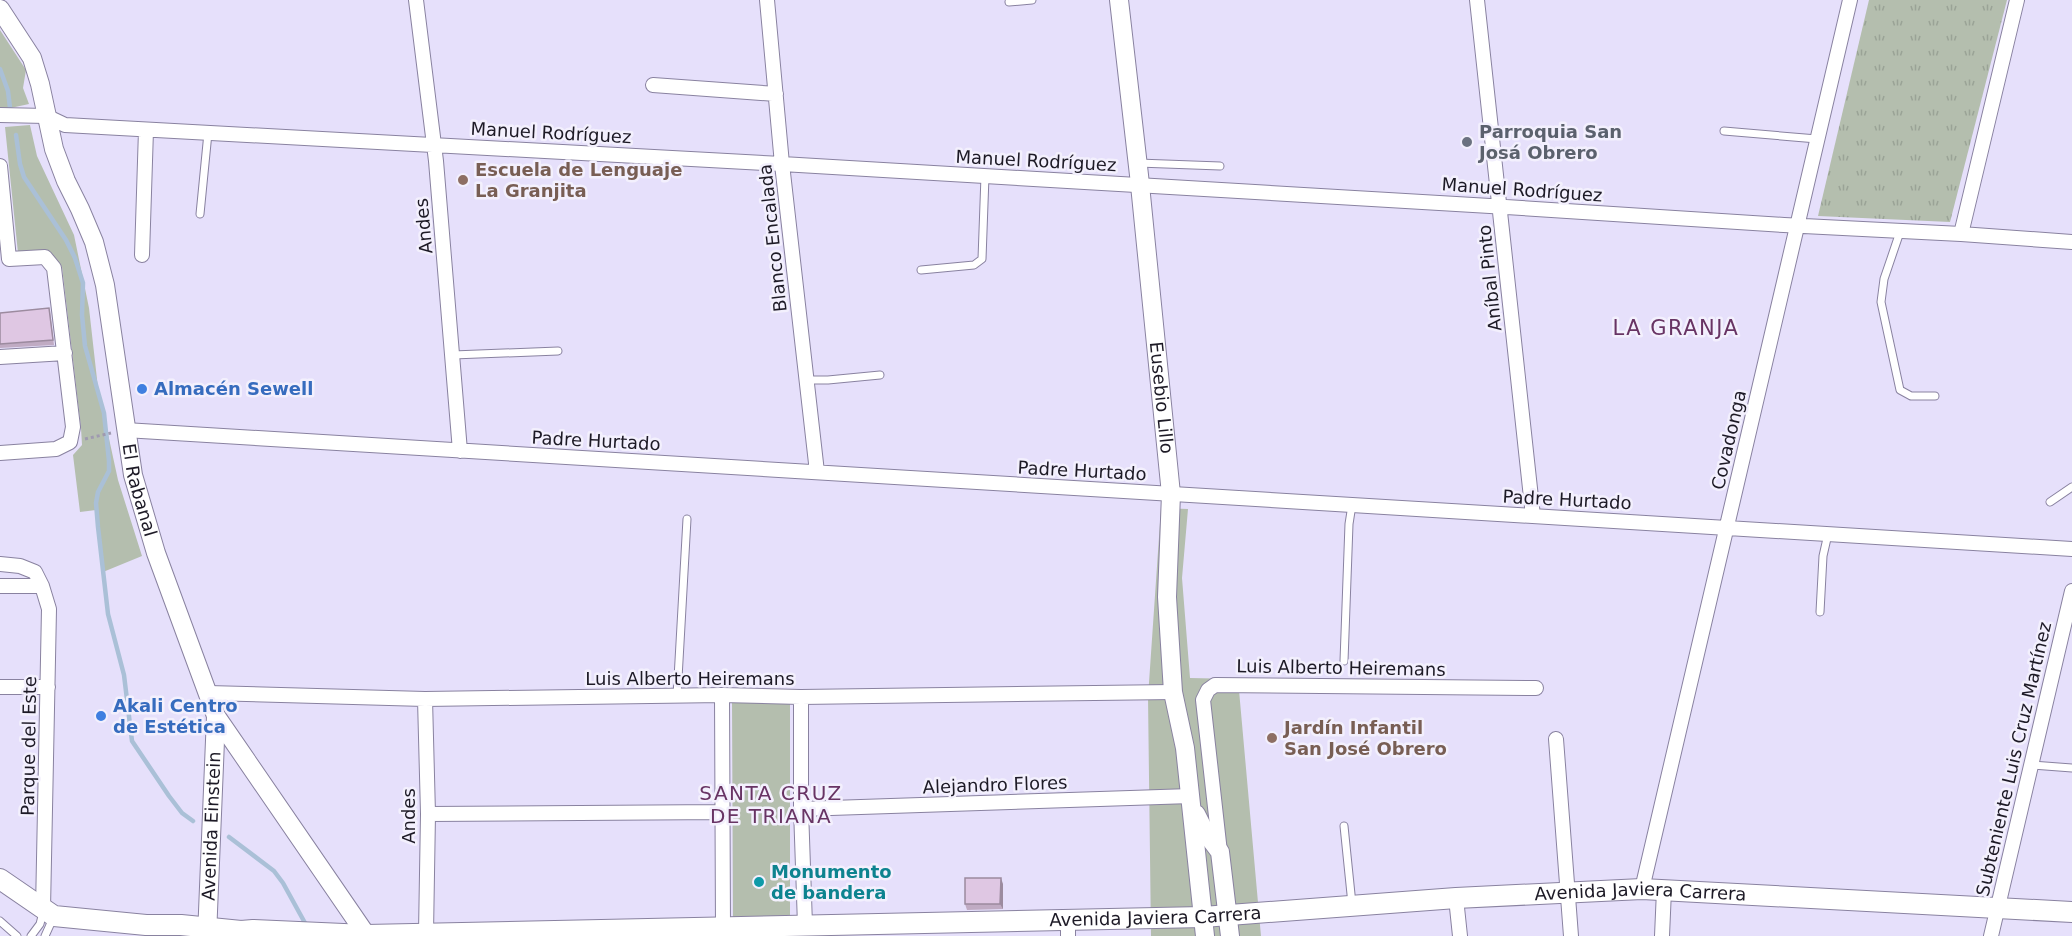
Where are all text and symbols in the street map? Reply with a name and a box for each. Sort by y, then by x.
street label: Manuel Rodríguez [470,118,632,147]
place label: Parroquia San Josá Obrero [1477,121,1622,163]
marker: Parroquia San Josá Obrero [1460,135,1474,149]
street label: Manuel Rodríguez [955,146,1117,175]
place label: Escuela de Lenguaje La Granjita [475,159,682,201]
street label: Blanco Encalada [754,163,791,313]
marker: Escuela de Lenguaje La Granjita [456,173,470,187]
street label: Manuel Rodríguez [1441,173,1603,206]
street label: Andes [411,197,436,255]
street label: Aníbal Pinto [1473,224,1506,332]
district label: LA GRANJA [1612,316,1740,340]
street label: Eusebio Lillo [1146,341,1178,455]
place label: Almacén Sewell [154,378,313,399]
marker: Almacén Sewell [135,382,149,396]
street label: Covadonga [1707,388,1750,492]
street label: Padre Hurtado [531,427,661,454]
street label: El Rabanal [119,442,162,539]
street label: Padre Hurtado [1017,457,1147,484]
street label: Padre Hurtado [1502,486,1632,513]
street label: Subteniente Luis Cruz Martínez [1972,620,2055,898]
street label: Luis Alberto Heiremans [1236,655,1446,680]
street label: Luis Alberto Heiremans [585,668,795,689]
street label: Parque del Este [17,676,40,816]
place label: Akali Centro de Estética [113,695,238,737]
marker: Akali Centro de Estética [94,709,108,723]
place label: Jardín Infantil San José Obrero [1282,717,1447,759]
marker: Jardín Infantil San José Obrero [1265,731,1279,745]
street label: Avenida Einstein [197,751,225,901]
street label: Alejandro Flores [922,771,1068,798]
district label: SANTA CRUZ DE TRIANA [699,781,843,828]
street label: Andes [398,788,419,844]
place label: Monumento de bandera [771,861,892,903]
marker: Monumento de bandera [752,875,766,889]
street label: Avenida Javiera Carrera [1534,878,1747,905]
street label: Avenida Javiera Carrera [1049,902,1262,930]

